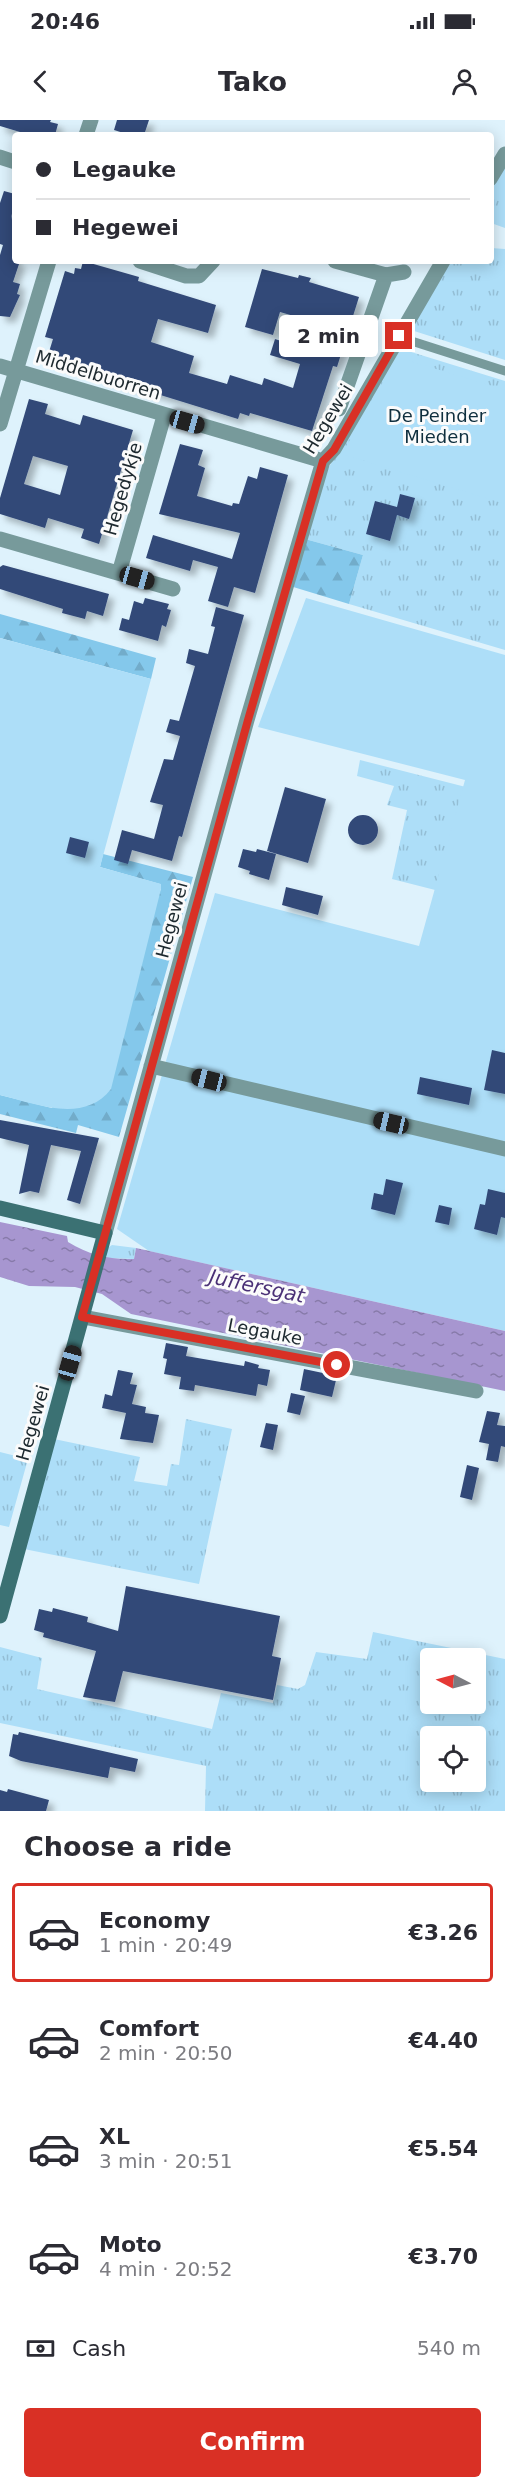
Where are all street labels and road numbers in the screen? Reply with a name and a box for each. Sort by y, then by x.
street label: Middelbuorren [33,345,163,404]
street label: Hegewei [299,380,357,458]
street label: Hegedykje [99,440,146,538]
street label: Hegewei [151,880,192,960]
street label: Legauke [226,1314,304,1349]
street label: Hegewei [12,1383,53,1463]

